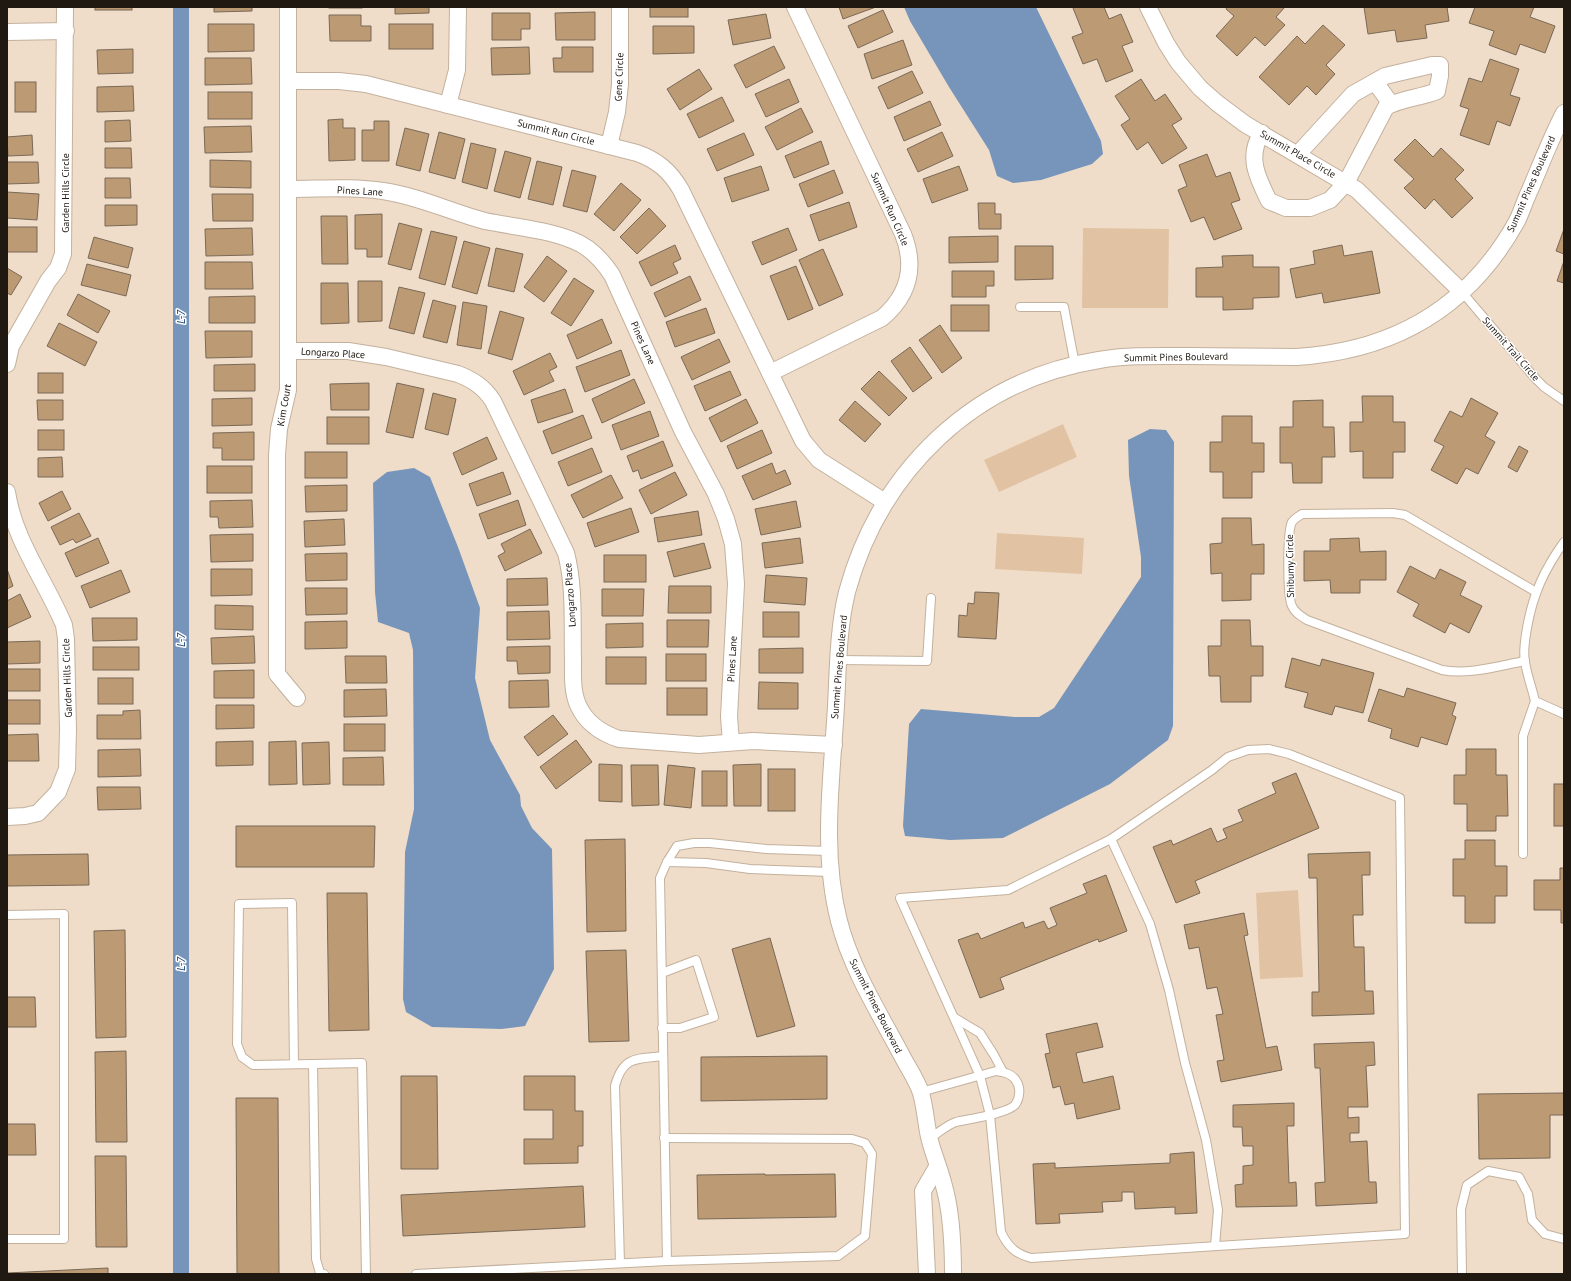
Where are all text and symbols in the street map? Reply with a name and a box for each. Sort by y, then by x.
street label: Gene Circle [612,52,626,102]
street label: Summit Run Circle [516,116,596,148]
street label: Summit Place Circle [1258,127,1338,181]
street label: Summit Pines Boulevard [1504,134,1558,234]
street label: Garden Hills Circle [59,153,72,233]
street label: Summit Run Circle [868,170,912,248]
street label: Pines Lane [337,183,383,199]
water label: L-7 [174,309,188,324]
street label: Summit Trail Circle [1480,314,1542,384]
street label: Pines Lane [628,319,658,367]
street label: Longarzo Place [301,345,365,361]
street label: Summit Pines Boulevard [1124,350,1228,364]
street label: Kim Court [274,382,294,427]
street label: Shibumy Circle [1283,534,1297,598]
street label: Longarzo Place [561,562,579,628]
street label: Summit Pines Boulevard [828,614,850,720]
water label: L-7 [174,632,188,647]
street label: Pines Lane [724,636,740,682]
street label: Garden Hills Circle [59,638,75,718]
water label: L-7 [174,956,188,971]
street label: Summit Pines Boulevard [847,957,905,1055]

